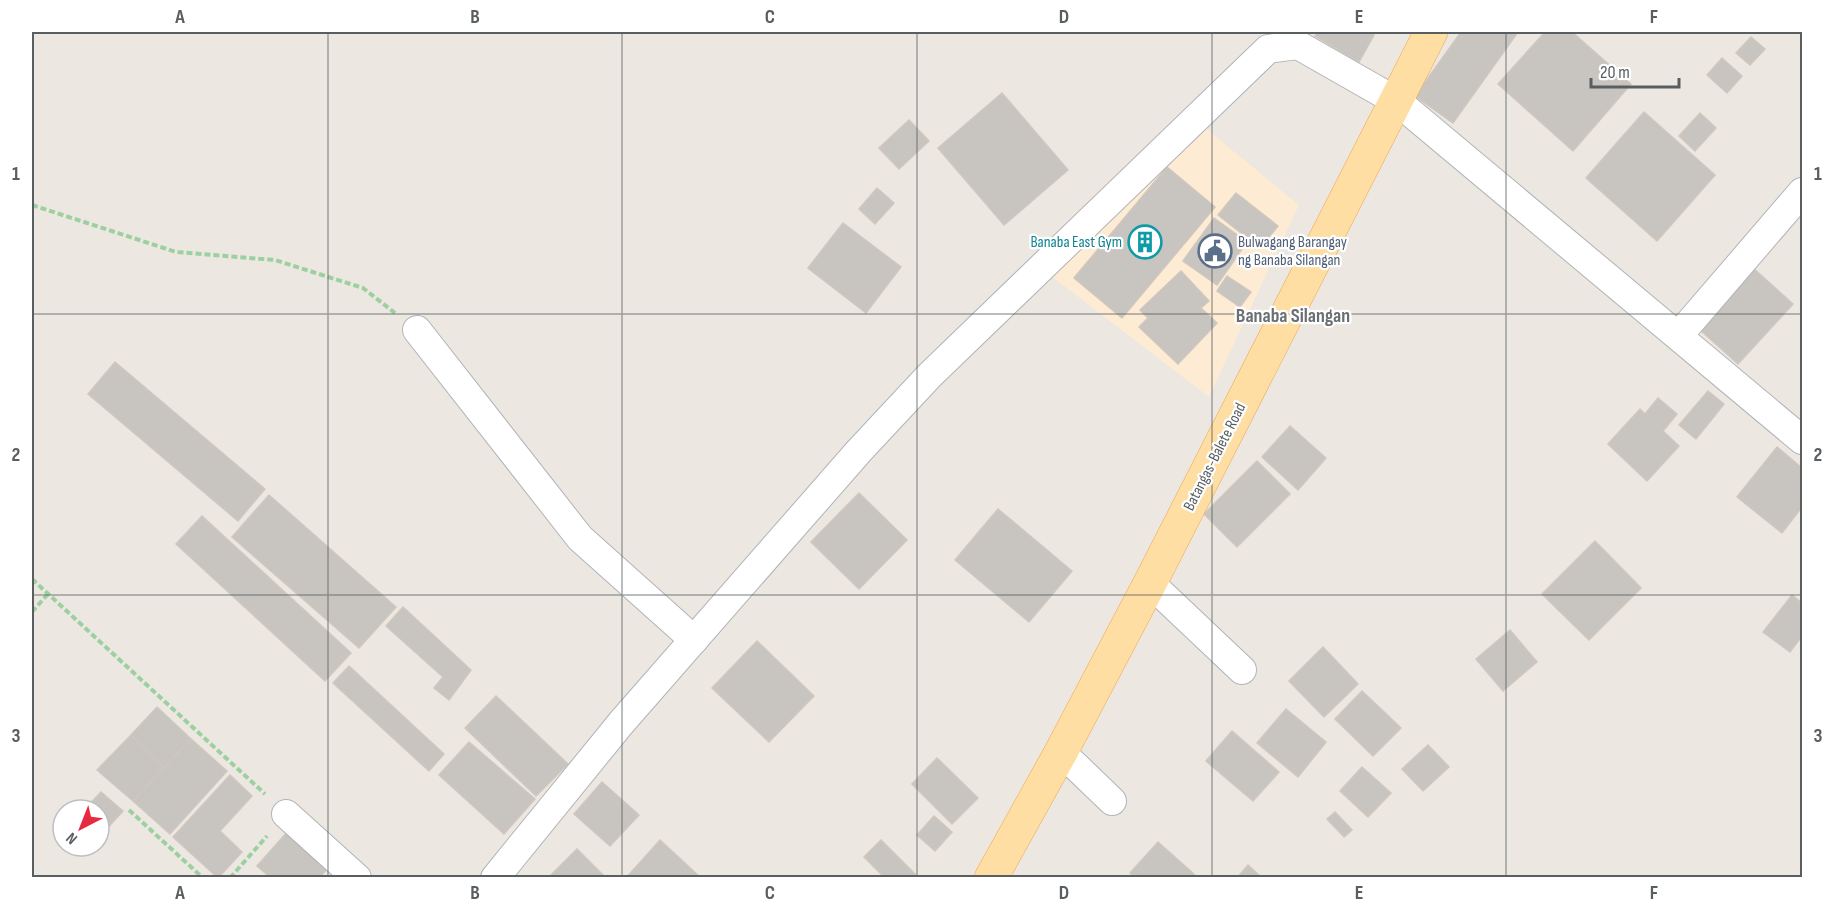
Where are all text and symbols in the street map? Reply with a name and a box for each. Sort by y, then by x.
text: A [174,5,185,29]
text: B [470,5,480,29]
text: C [765,5,775,29]
text: D [1059,5,1069,29]
text: E [1355,5,1363,29]
text: F [1650,5,1658,29]
scale bar [1591,51,1680,89]
text: 20 m [1600,62,1630,83]
text: 1 [12,162,20,186]
text: 1 [1814,162,1822,186]
building icon: Banaba East Gym [1127,224,1163,260]
place label: Banaba East Gym [1030,233,1122,252]
public building icon: Bulwagang Barangay ng Banaba Silangan [1197,233,1233,269]
place label: Bulwagang Barangay ng Banaba Silangan [1238,233,1347,270]
district label: Banaba Silangan [1236,304,1350,328]
street label: Batangas-Balete Road [1180,400,1250,514]
text: 2 [12,443,20,467]
text: 2 [1814,443,1822,467]
text: 3 [12,724,21,748]
text: 3 [1814,724,1823,748]
north arrow [51,798,111,858]
text: N [62,828,81,848]
text: A [174,881,185,905]
text: B [470,881,480,905]
text: C [765,881,775,905]
text: D [1059,881,1069,905]
text: E [1355,881,1363,905]
text: F [1650,881,1658,905]

